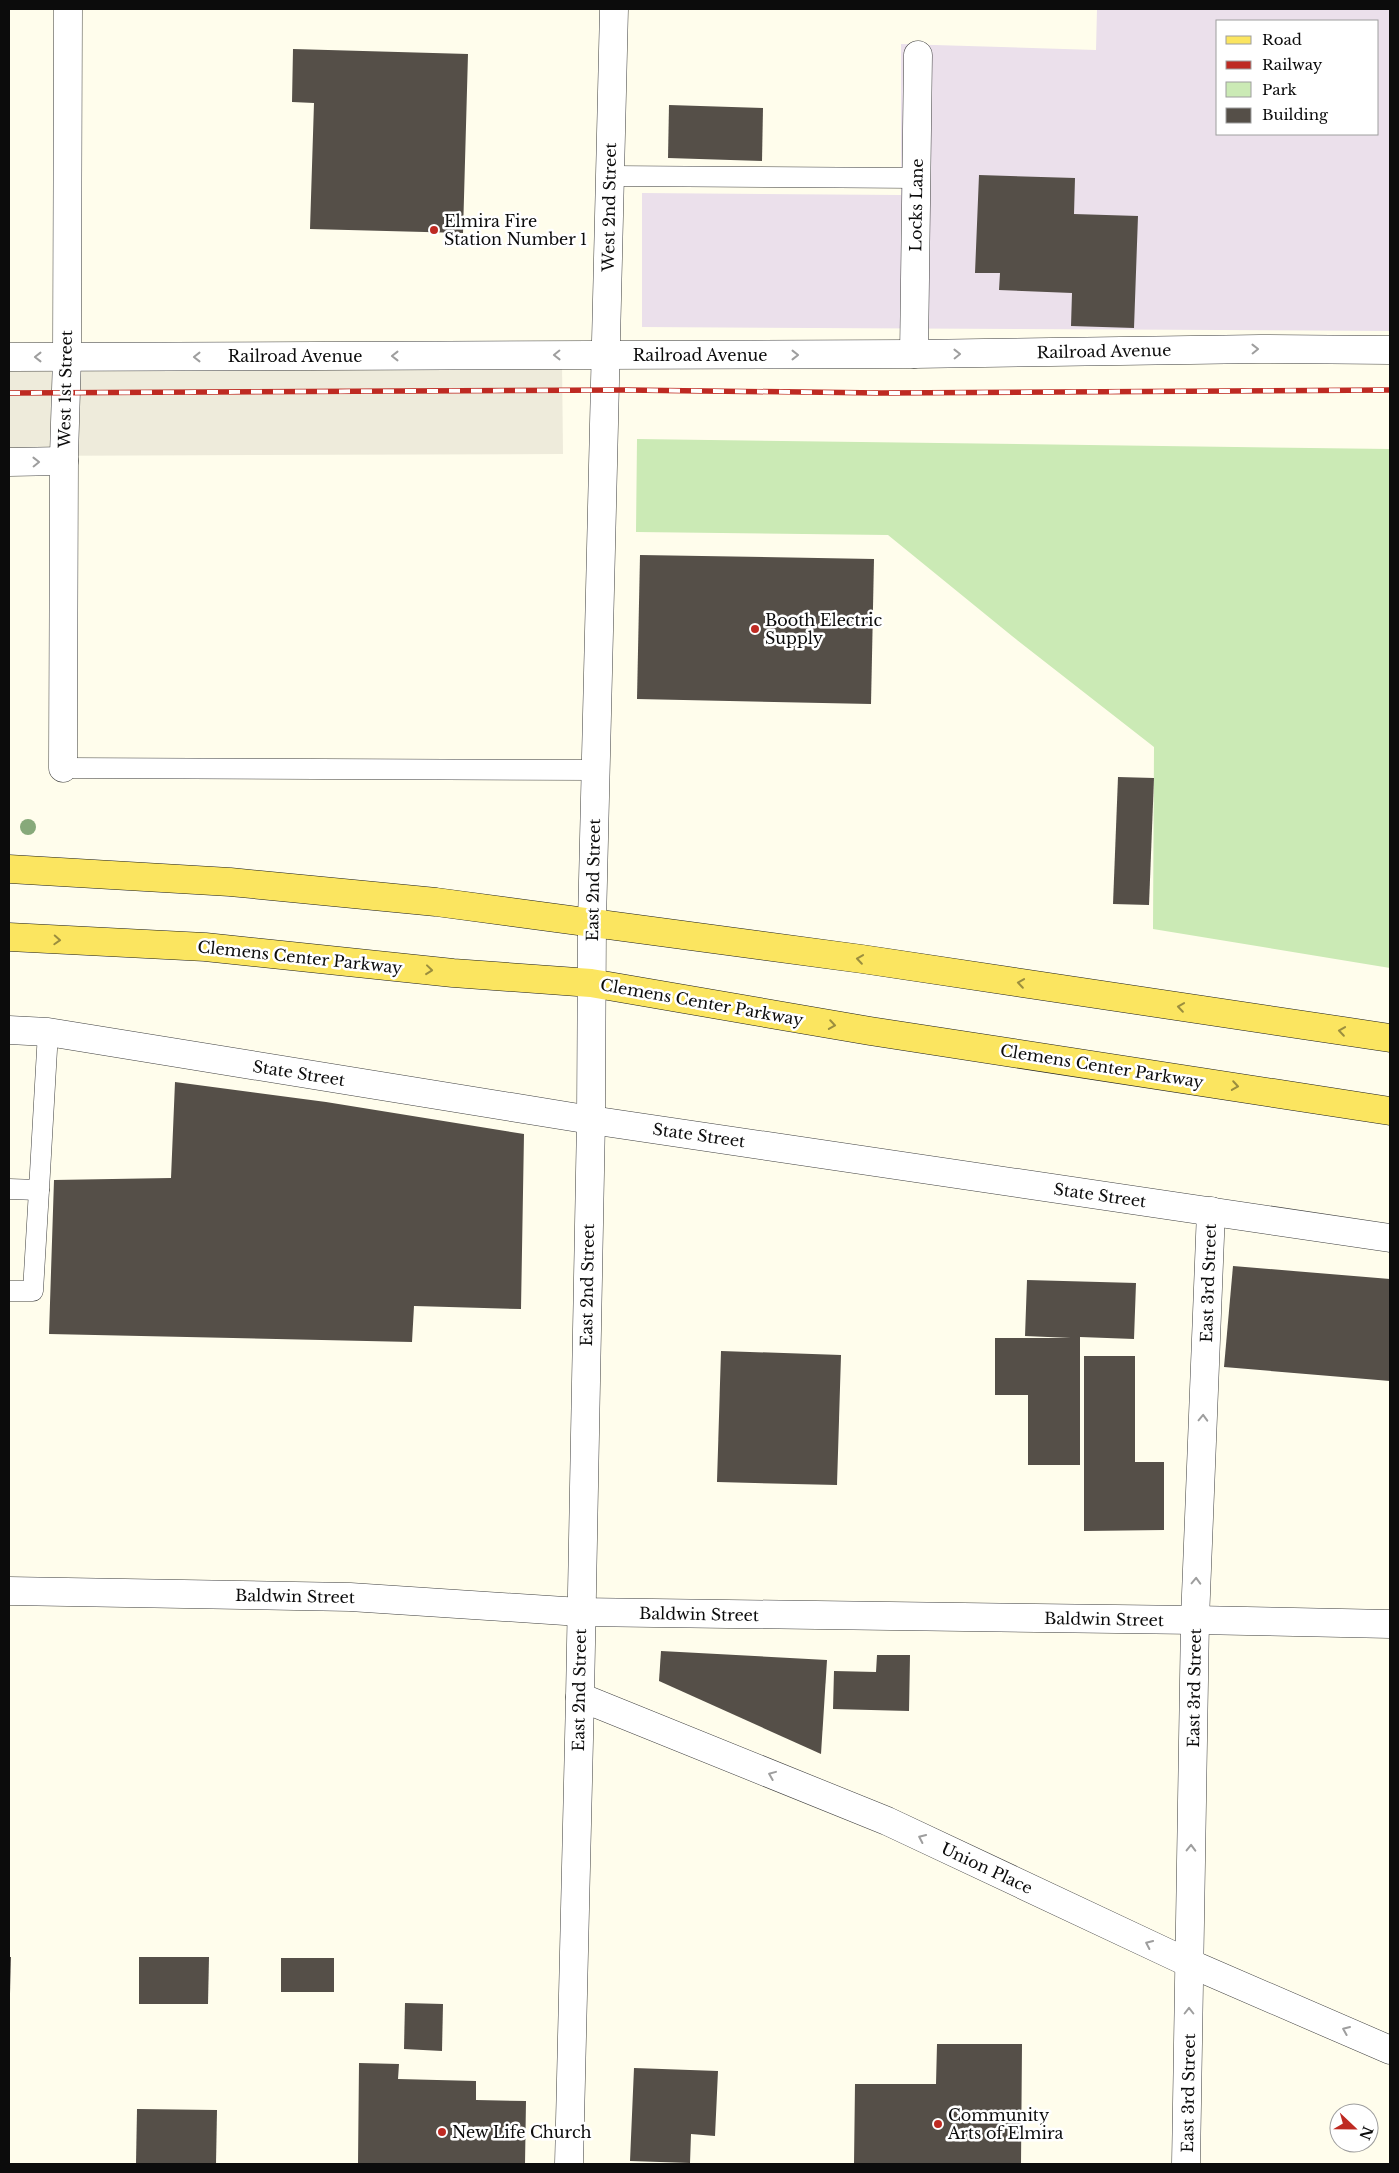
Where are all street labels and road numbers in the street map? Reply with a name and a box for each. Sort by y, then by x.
street label: West 2nd Street [598,142,620,273]
street label: Locks Lane [905,158,927,252]
street label: West 1st Street [54,330,76,449]
street label: Railroad Avenue [1037,340,1171,362]
street label: Railroad Avenue [633,345,767,365]
street label: Railroad Avenue [228,346,362,366]
street label: East 2nd Street [582,818,604,942]
street label: Clemens Center Parkway [197,936,404,978]
street label: Clemens Center Parkway [599,974,806,1030]
street label: Clemens Center Parkway [999,1040,1206,1092]
street label: State Street [251,1056,347,1090]
street label: State Street [652,1119,746,1151]
street label: State Street [1053,1179,1147,1211]
street label: East 2nd Street [576,1223,598,1347]
street label: East 3rd Street [1196,1223,1220,1343]
street label: Baldwin Street [235,1585,355,1607]
street label: Baldwin Street [639,1603,759,1625]
street label: Baldwin Street [1044,1608,1164,1630]
street label: East 2nd Street [568,1628,590,1752]
street label: East 3rd Street [1183,1628,1205,1748]
street label: Union Place [938,1838,1036,1898]
street label: East 3rd Street [1177,2033,1199,2153]

